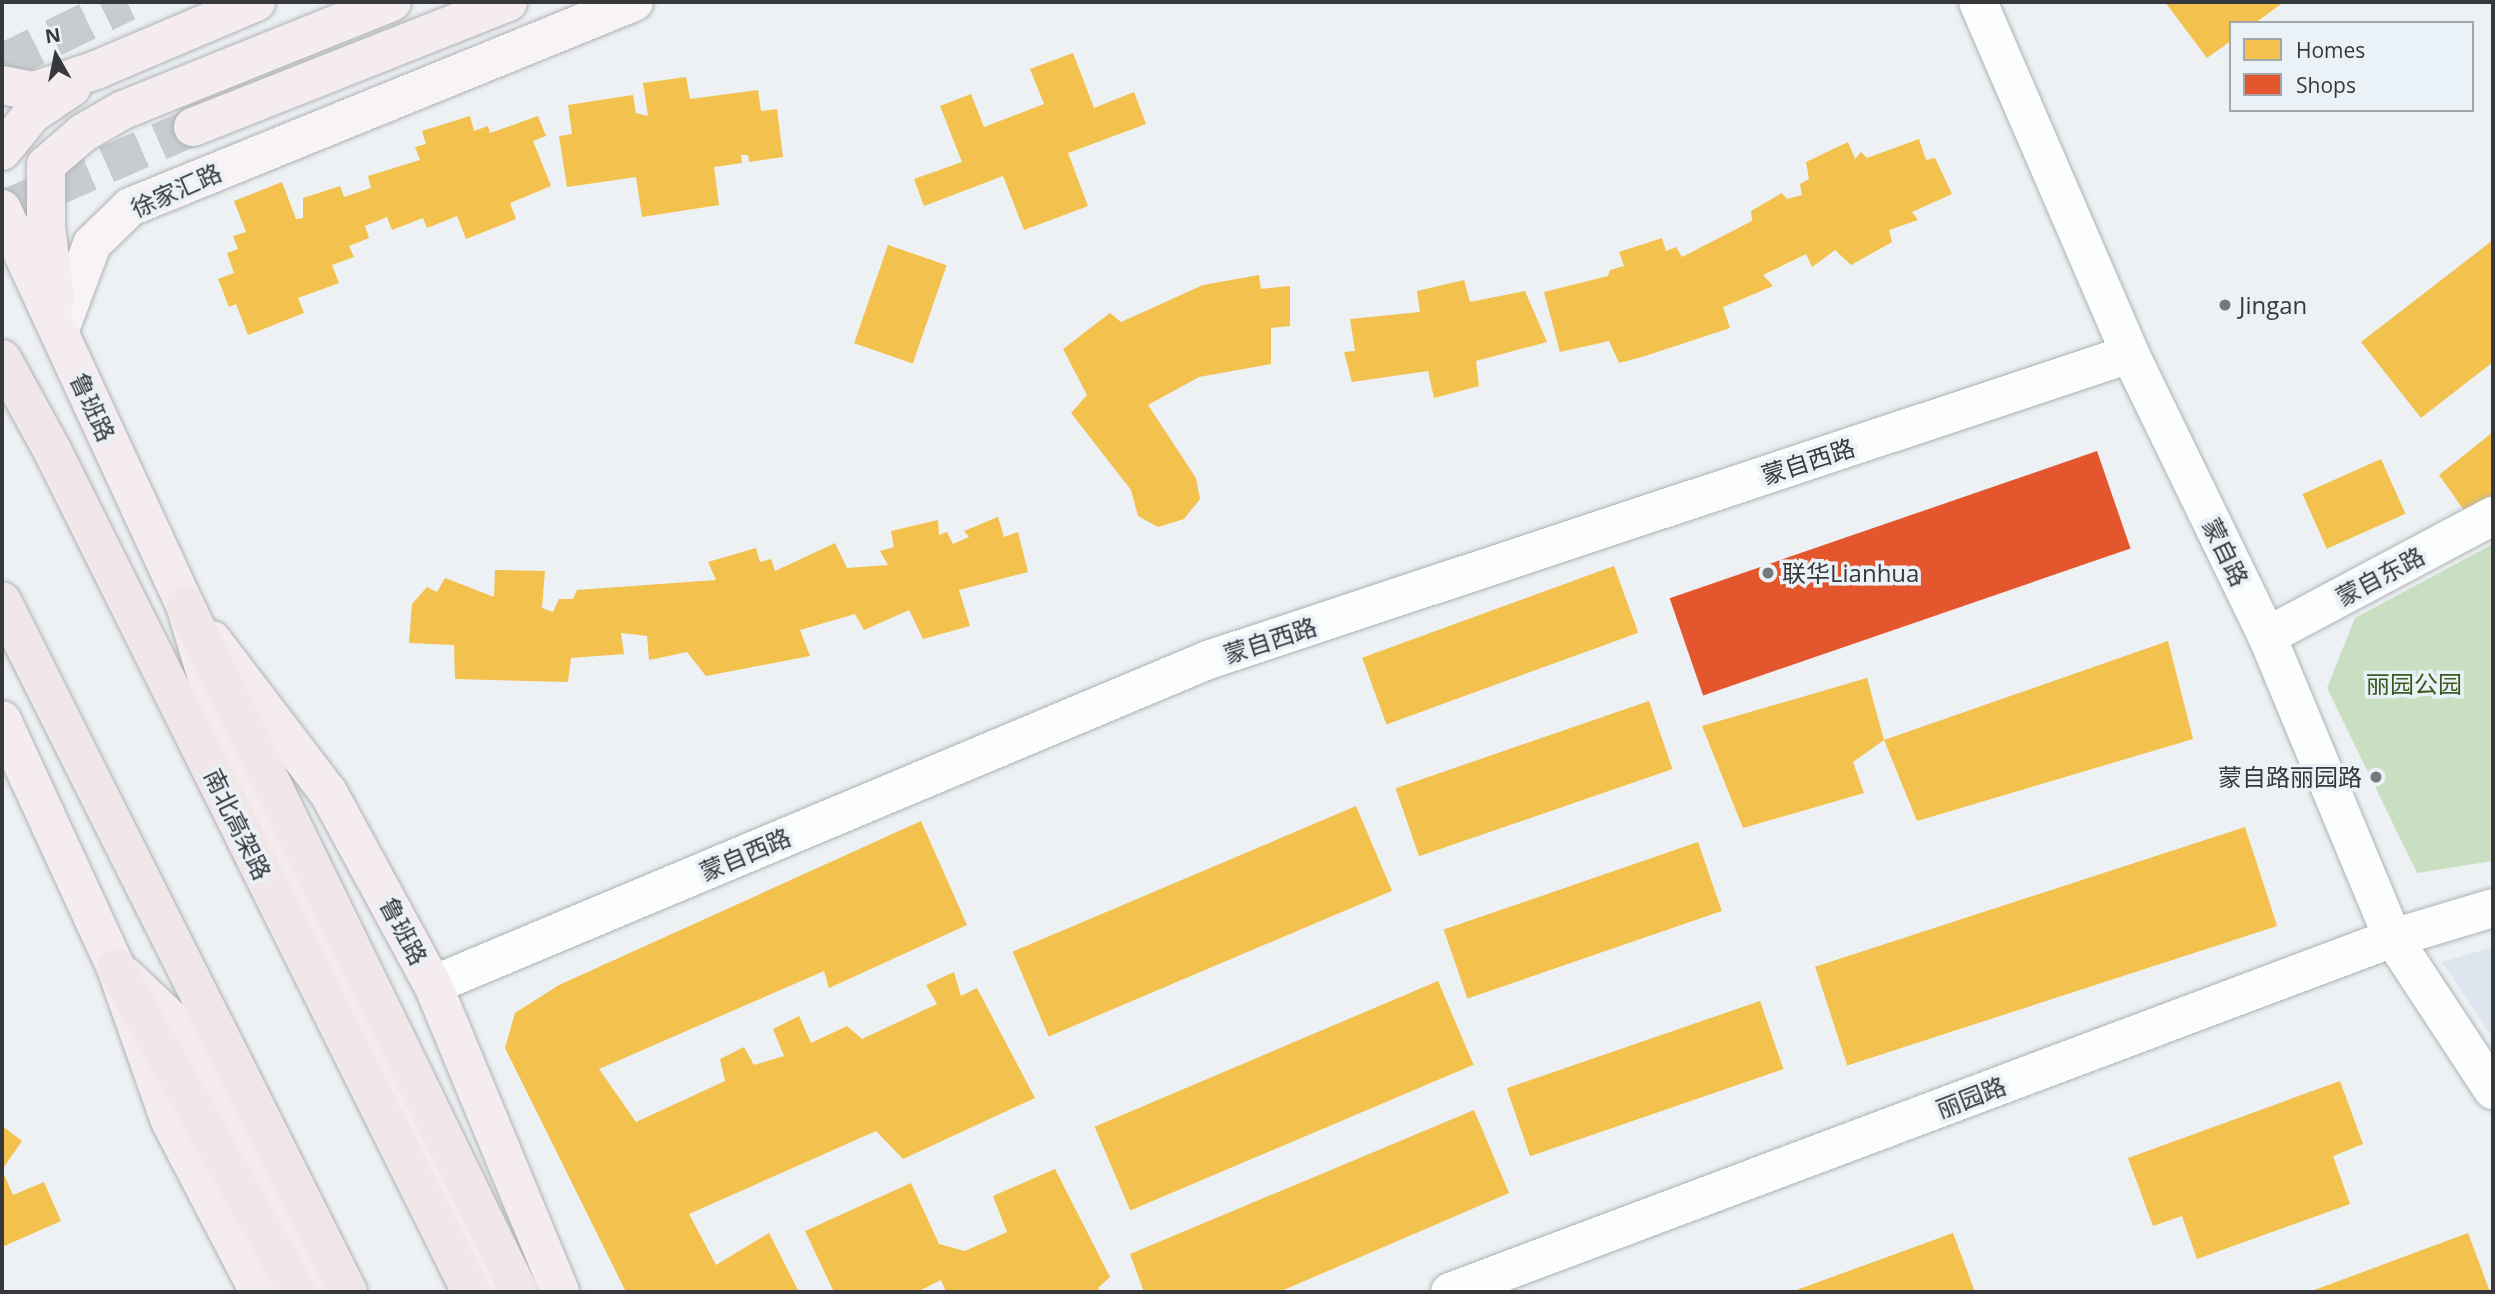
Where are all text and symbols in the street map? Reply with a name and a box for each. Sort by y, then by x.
north arrow [21,21,91,91]
text: N [43,21,62,49]
legend [2229,21,2474,112]
text: Homes [2296,36,2365,64]
text: Shops [2296,71,2356,99]
street label: 徐家汇路 [126,157,226,223]
place label: Jingan [2239,291,2307,319]
marker: Jingan [2217,297,2233,313]
street label: 鲁班路 [65,368,121,446]
street label: 蒙自西路 [1758,432,1858,490]
street label: 蒙自路 [2197,513,2255,591]
street label: 蒙自东路 [2331,541,2429,611]
place label: 联华Lianhua [1782,559,1919,587]
marker: 联华Lianhua [1760,565,1776,581]
street label: 蒙自西路 [1220,611,1320,669]
park label: 丽园公园 [2366,670,2462,698]
place label: 蒙自路丽园路 [2218,763,2362,791]
street label: 南北高架路 [199,764,277,884]
marker: 蒙自路丽园路 [2368,769,2384,785]
street label: 蒙自西路 [695,822,795,886]
street label: 鲁班路 [374,892,434,970]
street label: 丽园路 [1932,1071,2010,1123]

